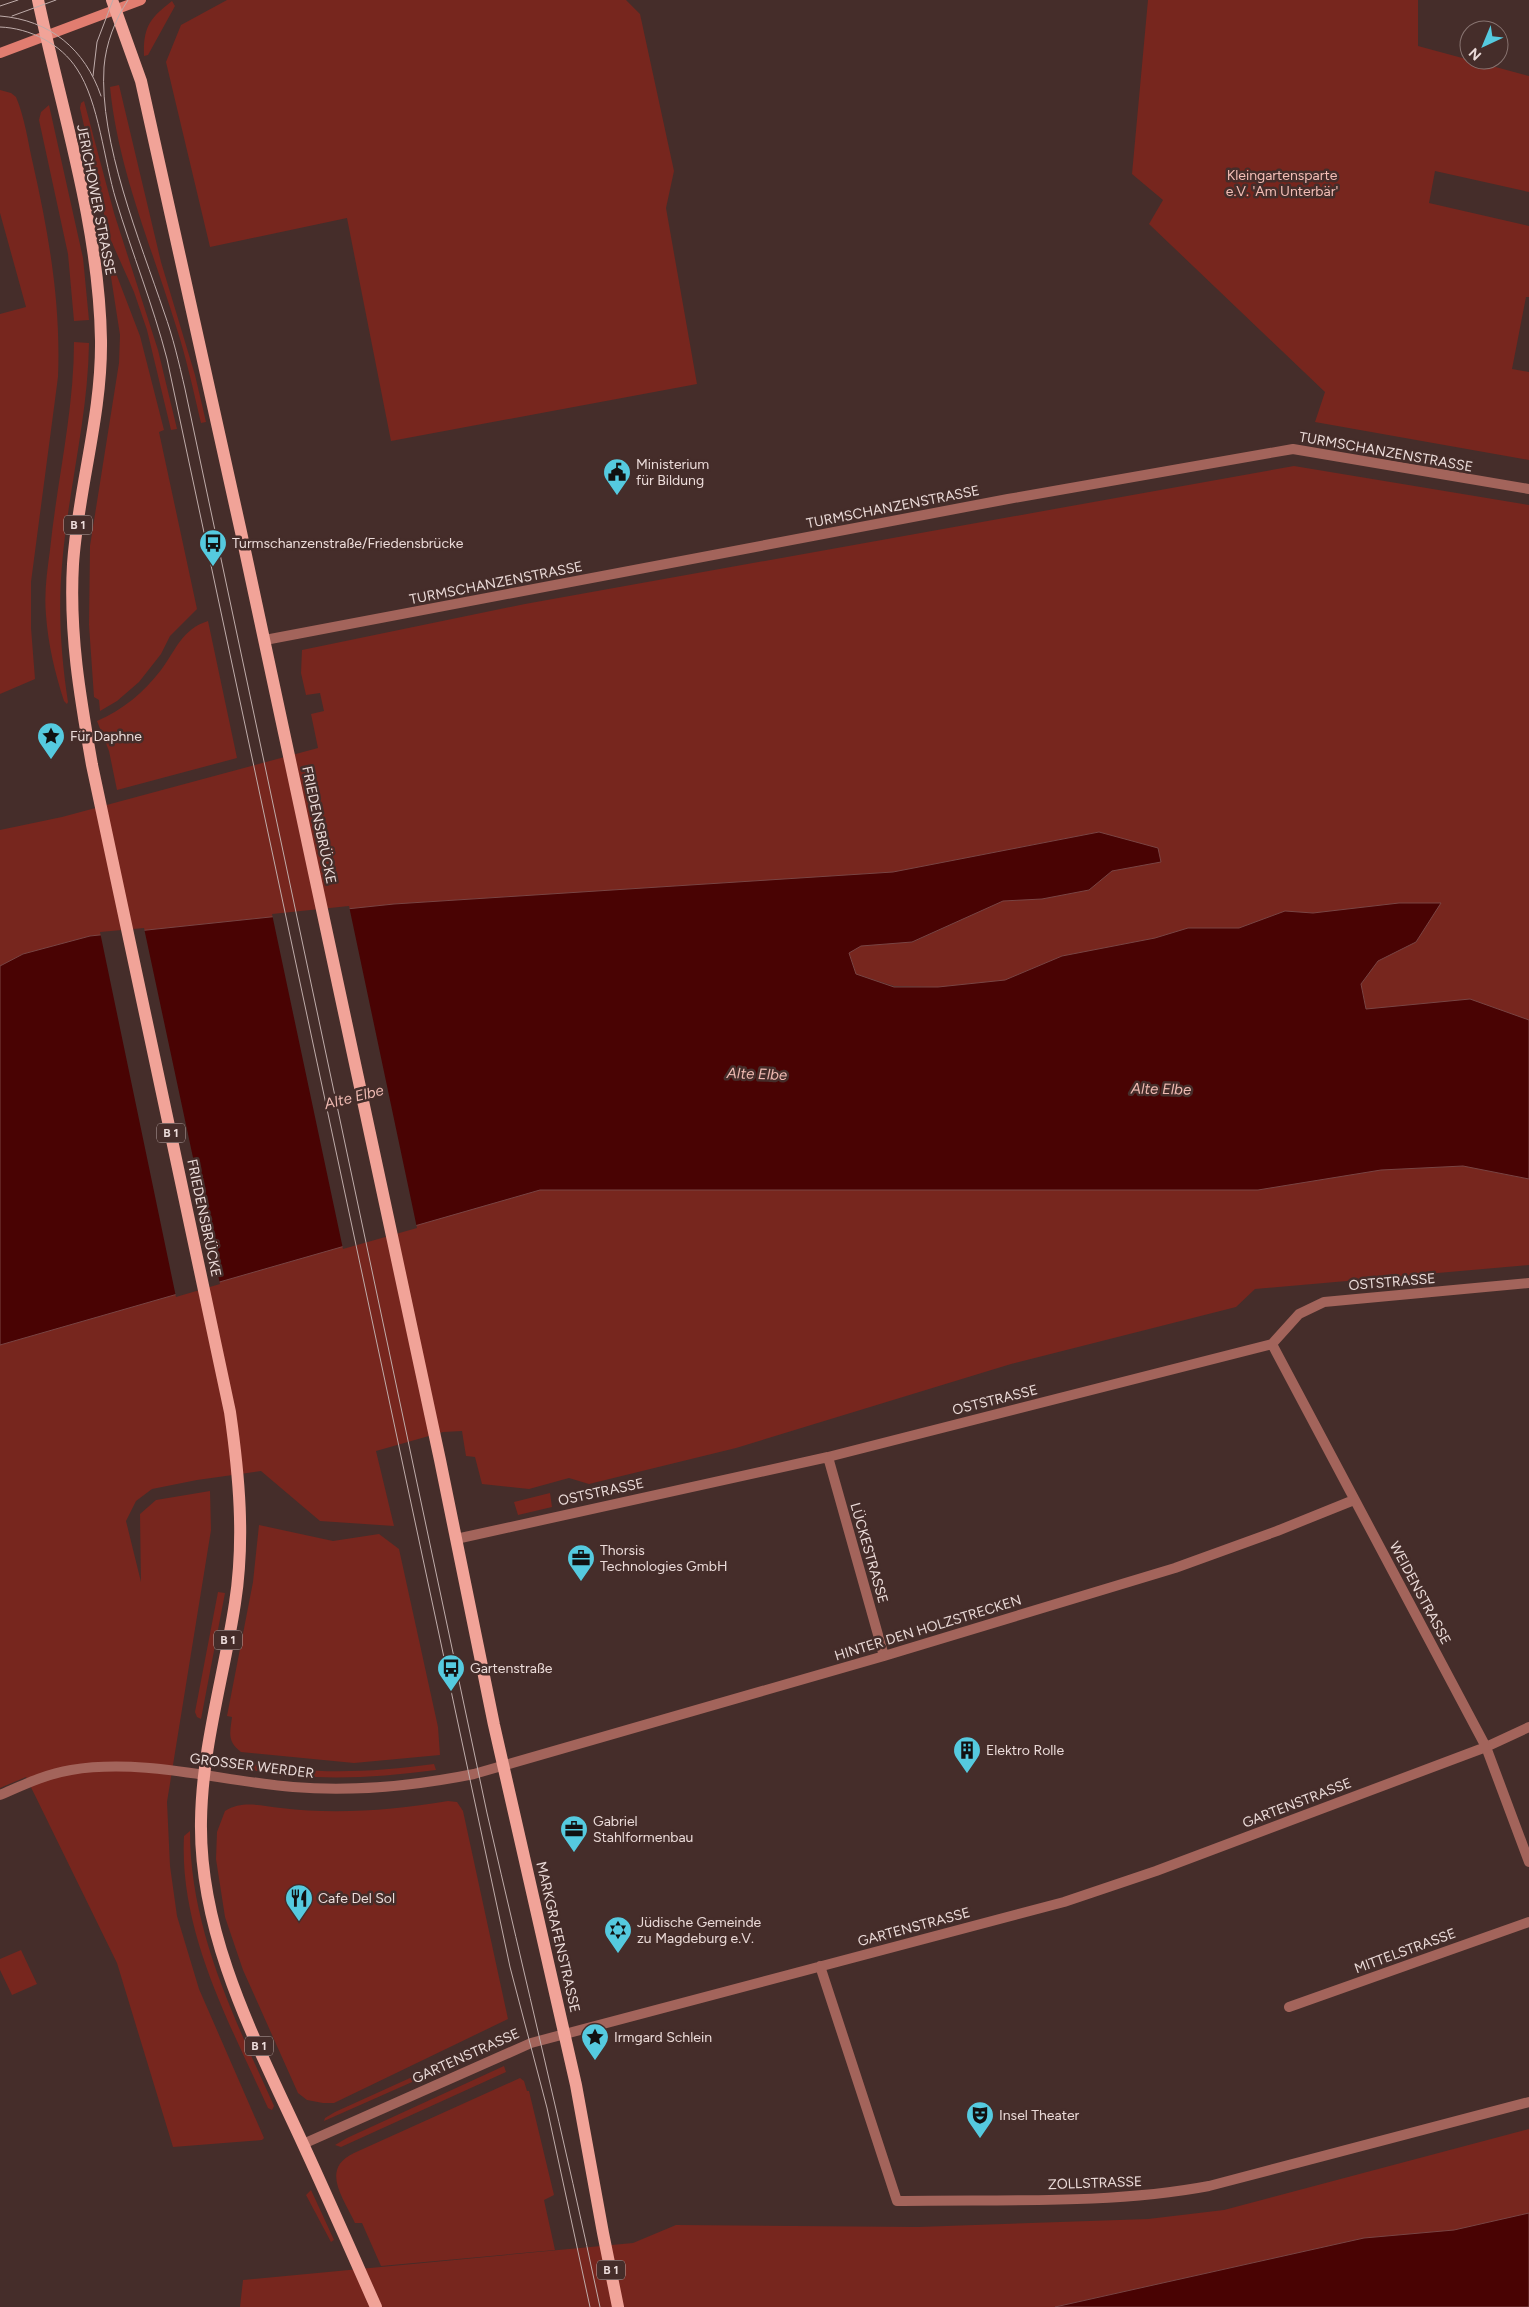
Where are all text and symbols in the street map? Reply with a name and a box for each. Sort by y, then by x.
north arrow [1459,20,1509,70]
text: N [1466,44,1485,64]
street label: JERICHOWER STRASSE [73,123,119,277]
park label: Kleingartensparte e.V. 'Am Unterbär' [1226,167,1338,200]
street label: TURMSCHANZENSTRASSE [1298,428,1474,476]
place label: Ministerium für Bildung [636,456,709,489]
public building icon: Ministerium für Bildung [602,457,632,496]
street label: TURMSCHANZENSTRASSE [805,482,981,532]
road number: B 1 [64,516,92,534]
bus stop icon: Turmschanzenstraße/Friedensbrücke [198,528,228,567]
place label: Turmschanzenstraße/Friedensbrücke [232,535,464,552]
street label: TURMSCHANZENSTRASSE [408,558,584,608]
place icon: Für Daphne [36,721,66,760]
place label: Für Daphne [70,728,142,745]
street label: FRIEDENSBRÜCKE [298,765,340,885]
water label: Alte Elbe [725,1064,788,1084]
water label: Alte Elbe [1130,1079,1191,1099]
water label: Alte Elbe [322,1081,386,1113]
road number: B 1 [157,1124,185,1142]
street label: FRIEDENSBRÜCKE [183,1158,225,1278]
street label: OSTSTRASSE [1348,1270,1436,1294]
street label: OSTSTRASSE [951,1381,1039,1419]
street label: OSTSTRASSE [557,1475,645,1509]
street label: LÜCKESTRASSE [846,1501,892,1605]
street label: WEIDENSTRASSE [1386,1539,1454,1647]
place label: Thorsis Technologies GmbH [600,1542,727,1575]
office icon: Thorsis Technologies GmbH [566,1543,596,1582]
street label: HINTER DEN HOLZSTRECKEN [833,1591,1023,1665]
road number: B 1 [214,1630,242,1650]
bus stop icon: Gartenstraße [436,1653,466,1692]
place label: Gartenstraße [470,1660,553,1677]
building icon: Elektro Rolle [952,1735,982,1774]
place label: Elektro Rolle [986,1742,1064,1759]
street label: GROSSER WERDER [189,1750,315,1782]
street label: GARTENSTRASSE [1240,1774,1354,1832]
place label: Gabriel Stahlformenbau [593,1813,693,1846]
office icon: Gabriel Stahlformenbau [559,1814,589,1853]
street label: MARKGRAFENSTRASSE [532,1860,584,2014]
restaurant icon: Cafe Del Sol [284,1883,314,1922]
place label: Cafe Del Sol [318,1890,395,1907]
street label: GARTENSTRASSE [856,1904,972,1950]
place label: Jüdische Gemeinde zu Magdeburg e.V. [637,1914,762,1947]
synagogue icon: Jüdische Gemeinde zu Magdeburg e.V. [603,1915,633,1954]
street label: MITTELSTRASSE [1352,1925,1458,1977]
place icon: Irmgard Schlein [580,2022,610,2061]
street label: GARTENSTRASSE [410,2025,522,2087]
place label: Irmgard Schlein [614,2029,712,2046]
road number: B 1 [245,2036,273,2056]
theatre icon: Insel Theater [965,2100,995,2139]
place label: Insel Theater [999,2107,1080,2124]
street label: ZOLLSTRASSE [1047,2173,1143,2193]
road number: B 1 [597,2260,625,2280]

